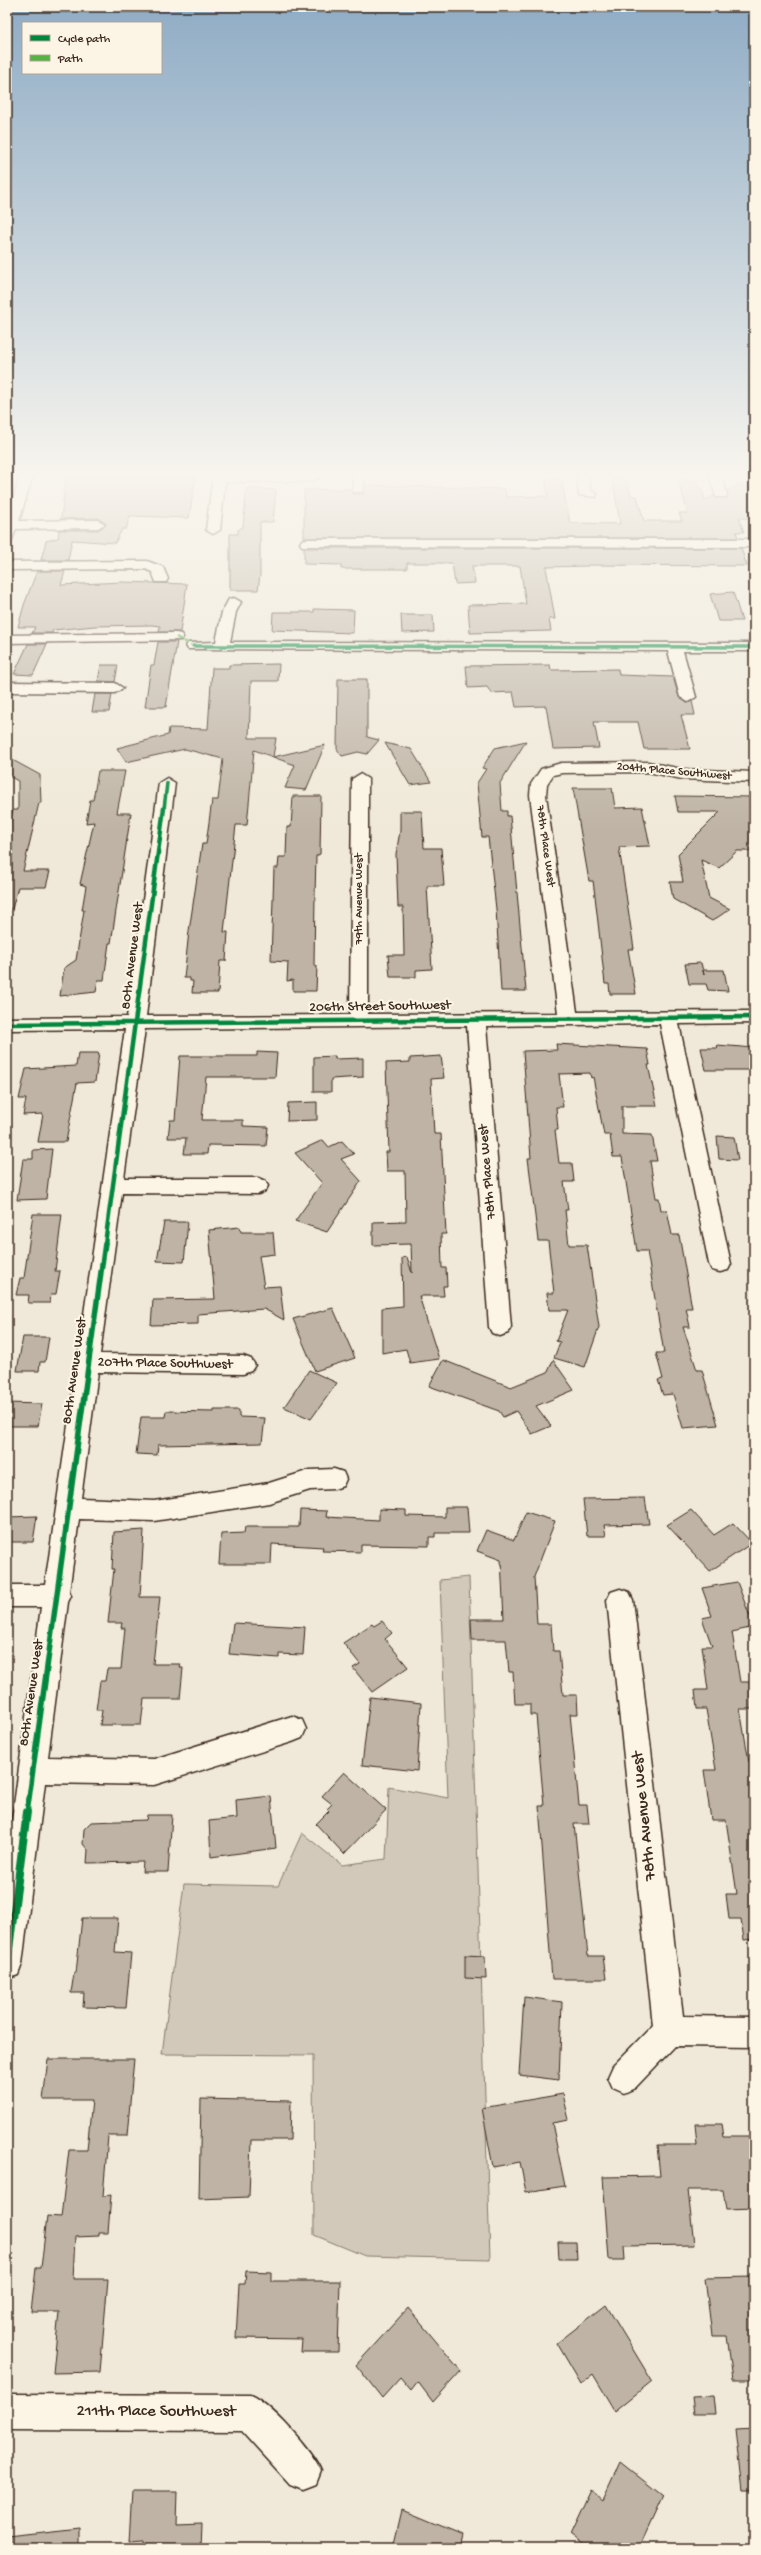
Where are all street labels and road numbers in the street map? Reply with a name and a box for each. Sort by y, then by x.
street label: 204th Place Southwest [616,760,733,784]
street label: 78th Place West [532,804,558,889]
street label: 79th Avenue West [353,852,367,946]
street label: 80th Avenue West [118,900,148,1010]
street label: 206th Street Southwest [309,997,452,1017]
street label: 78th Place West [475,1122,501,1221]
street label: 80th Avenue West [59,1315,91,1425]
street label: 207th Place Southwest [97,1354,234,1374]
street label: 80th Avenue West [16,1637,48,1747]
street label: 78th Avenue West [628,1748,662,1883]
street label: 211th Place Southwest [76,2402,238,2422]

